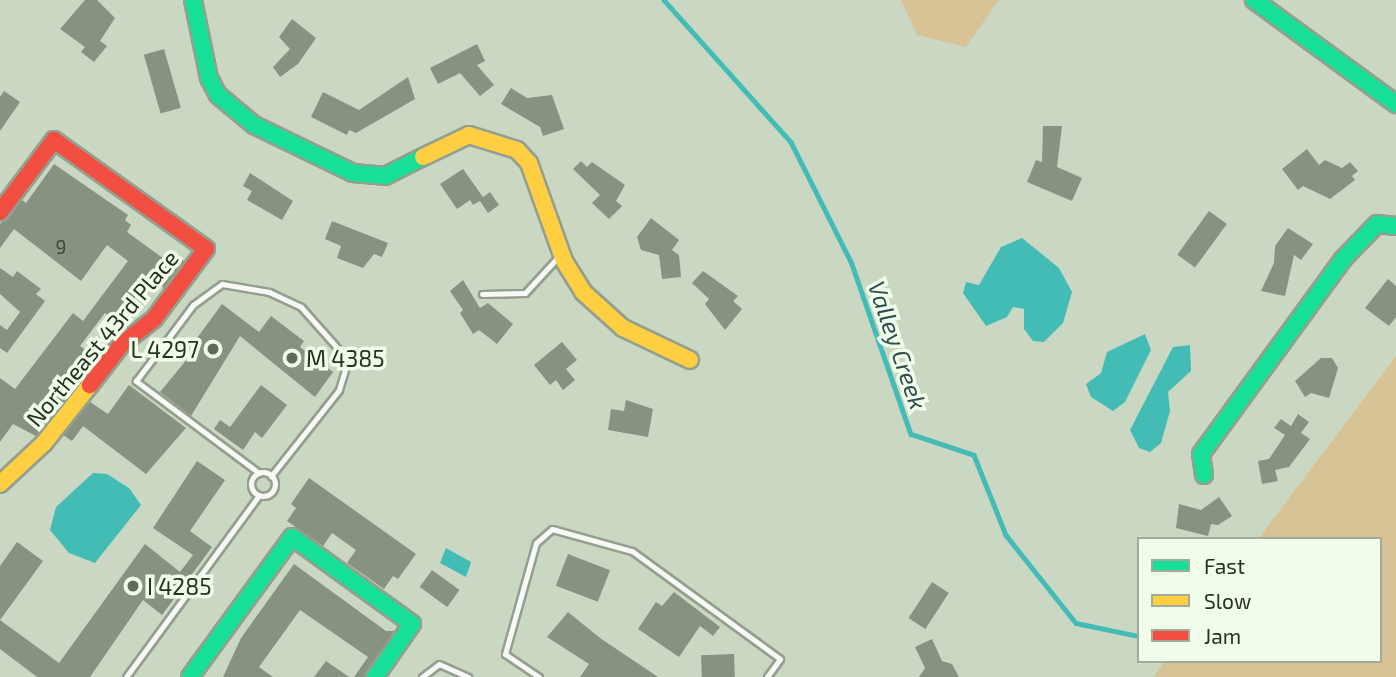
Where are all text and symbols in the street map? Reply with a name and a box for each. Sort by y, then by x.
house number: 9 [56,236,66,258]
street label: Northeast 43rd Place [20,244,184,432]
water label: Valley Creek [863,277,933,413]
place label: L 4297 [130,335,199,363]
marker: L 4297 [205,341,221,357]
place label: M 4385 [306,344,385,372]
marker: M 4385 [284,350,300,366]
legend [1137,537,1382,663]
text: Fast [1204,553,1245,578]
place label: I 4285 [147,572,212,600]
marker: I 4285 [125,578,141,594]
text: Slow [1204,588,1251,613]
text: Jam [1204,623,1241,648]

